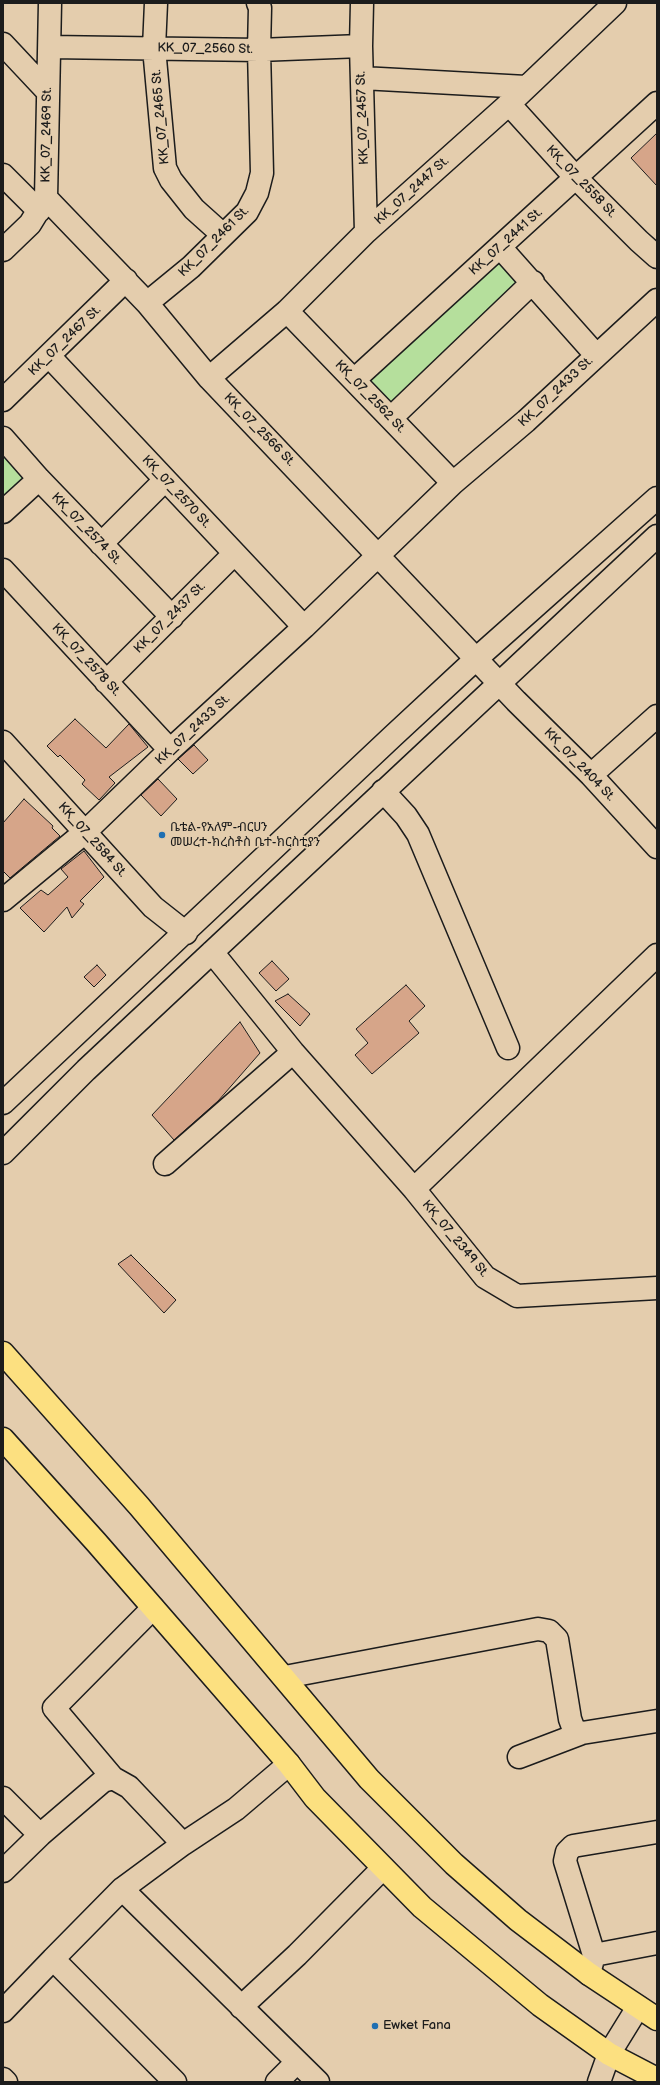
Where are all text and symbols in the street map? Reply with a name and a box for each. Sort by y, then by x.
street label: KK_07_2560 St. [157,40,253,58]
street label: KK_07_2465 St. [149,69,173,165]
street label: KK_07_2457 St. [354,71,372,165]
street label: KK_07_2469 St. [38,87,56,183]
street label: KK_07_2558 St. [542,142,620,222]
street label: KK_07_2447 St. [372,154,452,228]
street label: KK_07_2461 St. [176,204,252,280]
street label: KK_07_2441 St. [466,205,546,279]
street label: KK_07_2467 St. [26,303,104,379]
street label: KK_07_2433 St. [516,354,596,430]
street label: KK_07_2562 St. [331,357,409,437]
street label: KK_07_2566 St. [220,390,298,470]
street label: KK_07_2570 St. [138,452,214,532]
street label: KK_07_2574 St. [48,490,124,568]
street label: KK_07_2437 St. [131,579,209,657]
street label: KK_07_2578 St. [48,620,124,700]
street label: KK_07_2433 St. [153,692,233,768]
street label: KK_07_2404 St. [540,725,618,805]
street label: KK_07_2584 St. [54,799,130,881]
place label: ቤቴል-የአለም-ብርሀን መሠረተ-ክረስቶስ ቤተ-ክርስቲያን [170,820,320,851]
marker: ቤቴል-የአለም-ብርሀን መሠረተ-ክረስቶስ ቤተ-ክርስቲያን [157,830,167,840]
street label: KK_07_2349 St. [418,1197,492,1281]
place label: Ewket Fana [383,2018,451,2034]
marker: Ewket Fana [370,2021,380,2031]

